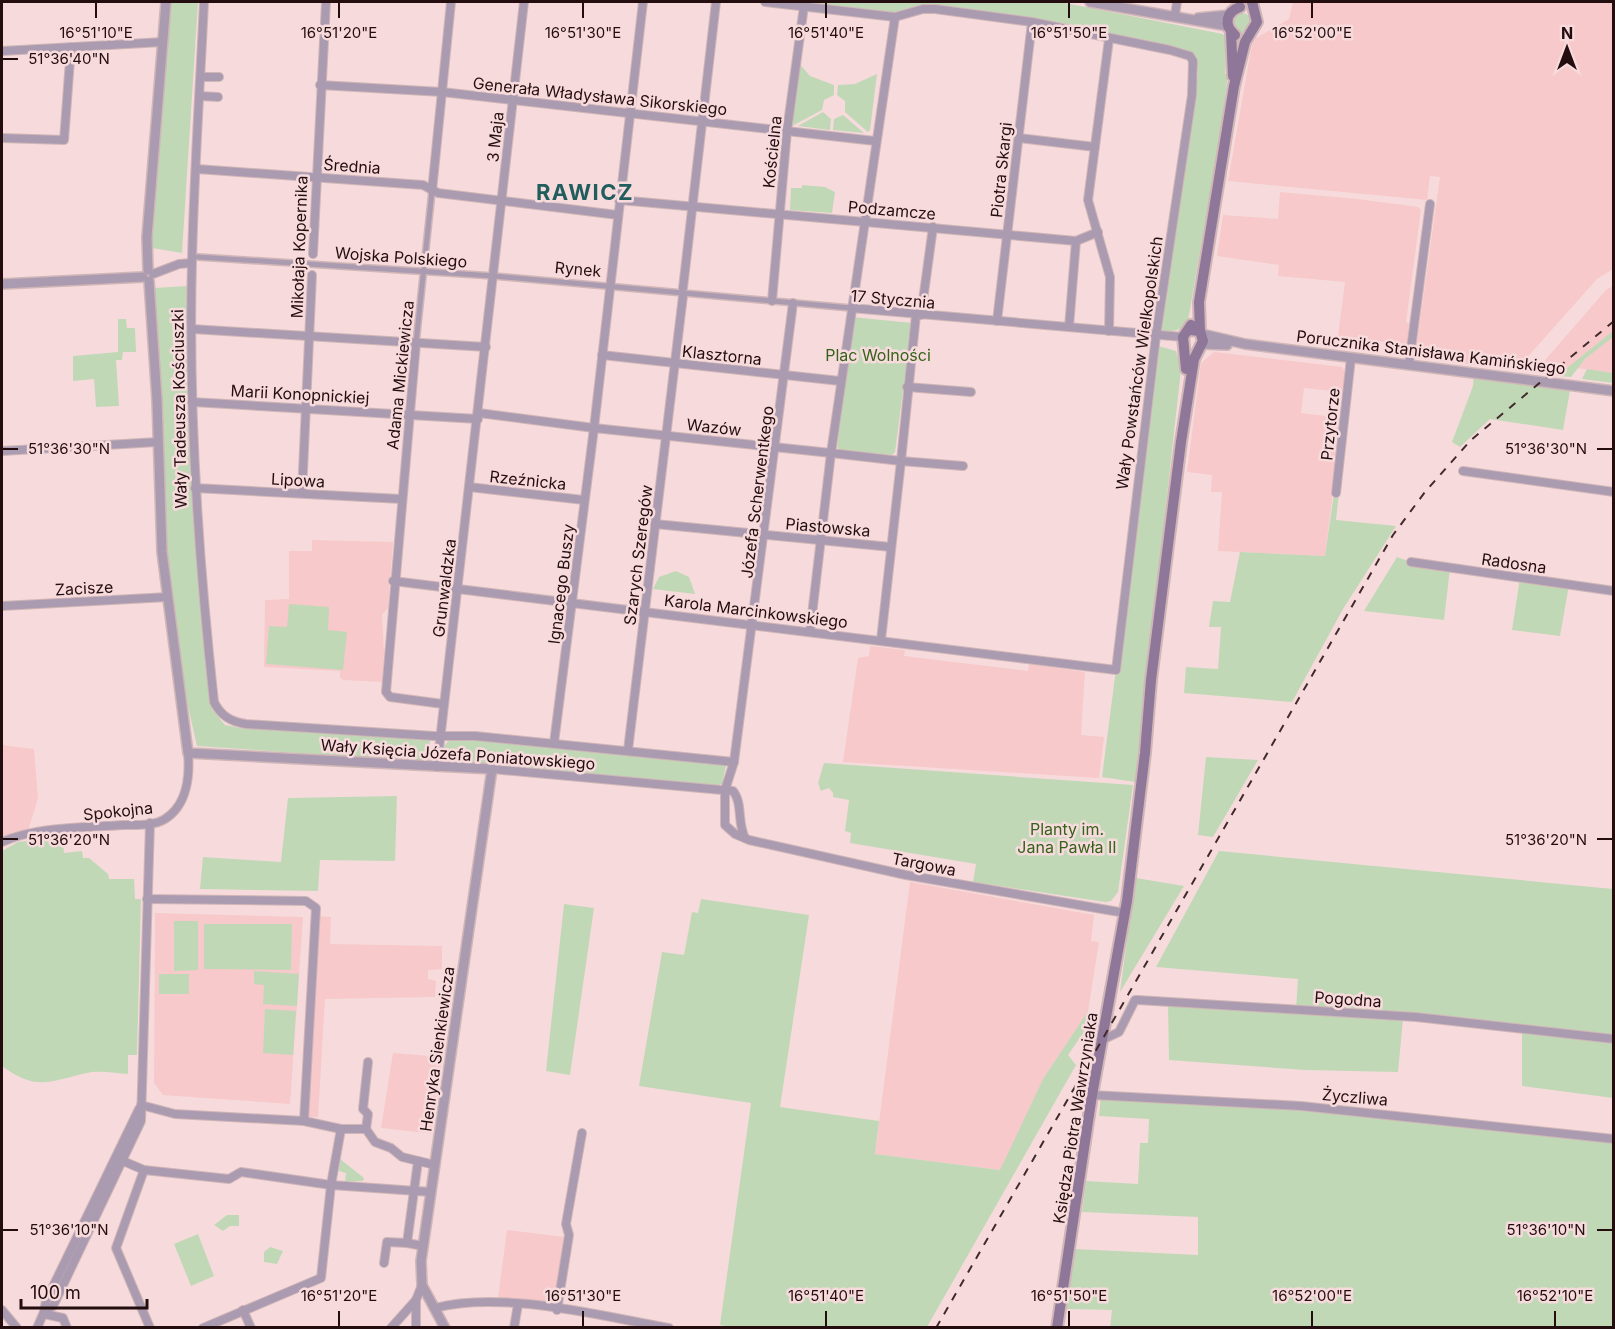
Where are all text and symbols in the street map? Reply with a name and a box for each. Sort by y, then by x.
north arrow [1537,18,1597,78]
text: 16°51'10"E [59,23,133,42]
text: 16°51'20"E [301,23,377,42]
text: 16°51'30"E [545,23,621,42]
text: 16°51'40"E [788,23,864,42]
text: 16°51'50"E [1031,23,1107,42]
text: 16°52'00"E [1272,23,1352,42]
text: N [1561,23,1573,43]
text: 51°36'40"N [28,49,110,68]
street label: Generała Władysława Sikorskiego [472,73,728,119]
street label: 3 Maja [482,111,508,163]
street label: Kościelna [758,115,786,189]
street label: Piotra Skargi [986,121,1016,219]
street label: Średnia [323,154,381,178]
street label: Mikołaja Kopernika [287,175,311,319]
district label: RAWICZ [536,179,634,205]
street label: Podzamcze [847,196,937,224]
street label: Wały Powstańców Wielkopolskich [1111,235,1167,491]
street label: Wojska Polskiego [334,242,468,272]
street label: Rynek [554,257,602,281]
street label: 17 Stycznia [850,285,936,313]
street label: Adama Mickiewicza [382,299,418,451]
street label: Wały Tadeusza Kościuszki [167,309,191,509]
street label: Porucznika Stanisława Kamińskiego [1295,326,1567,378]
street label: Klasztorna [681,341,763,369]
park label: Plac Wolności [825,345,931,365]
street label: Marii Konopnickiej [230,380,370,408]
street label: Przytorze [1316,387,1344,461]
street label: Józefa Scherwentkego [736,404,778,580]
street label: Wazów [686,414,742,440]
text: 51°36'30"N [28,439,110,458]
text: 51°36'30"N [1505,439,1587,458]
street label: Rzeźnicka [489,466,567,494]
street label: Lipowa [270,469,326,491]
street label: Szarych Szeregów [619,483,657,627]
street label: Piastowska [785,513,871,541]
street label: Ignacego Buszy [544,523,578,645]
street label: Grunwaldzka [428,538,460,638]
street label: Radosna [1480,549,1548,577]
street label: Zacisze [54,576,114,600]
street label: Karola Marcinkowskiego [663,590,849,632]
street label: Wały Księcia Józefa Poniatowskiego [320,734,596,774]
street label: Spokojna [82,797,154,825]
park label: Planty im. Jana Pawła II [1017,819,1117,857]
text: 51°36'20"N [28,830,110,849]
text: 51°36'20"N [1505,830,1587,849]
street label: Targowa [890,848,958,880]
street label: Henryka Sienkiewicza [416,965,458,1133]
street label: Pogodna [1314,987,1382,1011]
street label: Księdza Piotra Wawrzyniaka [1048,1011,1102,1225]
street label: Życzliwa [1321,1084,1389,1110]
text: 51°36'10"N [30,1220,108,1239]
text: 51°36'10"N [1507,1220,1585,1239]
scale bar [21,1272,147,1310]
text: 100 m [30,1282,81,1303]
text: 16°51'20"E [301,1286,377,1305]
text: 16°51'30"E [545,1286,621,1305]
text: 16°51'40"E [788,1286,864,1305]
text: 16°51'50"E [1031,1286,1107,1305]
text: 16°52'00"E [1272,1286,1352,1305]
text: 16°52'10"E [1517,1286,1593,1305]

